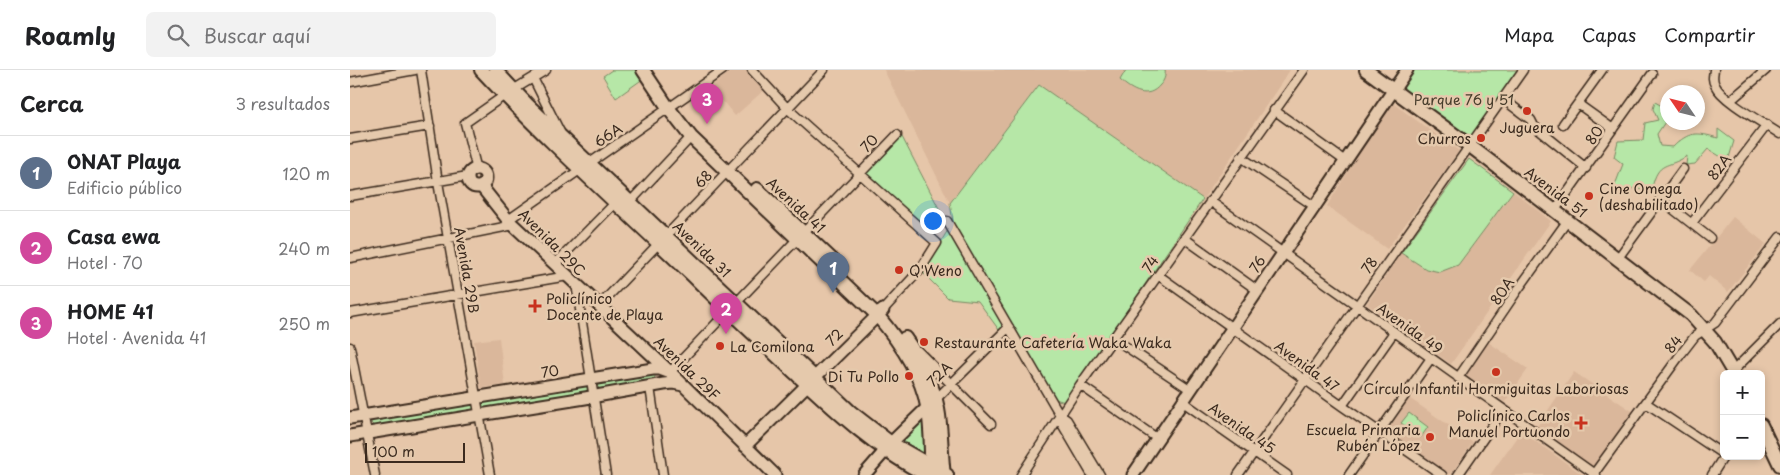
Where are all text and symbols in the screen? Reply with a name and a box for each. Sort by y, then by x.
search box [146,12,496,57]
text: Roamly [25,17,116,53]
icon: search [164,21,192,49]
text: Buscar aquí [204,21,311,49]
text: Mapa [1504,21,1554,48]
text: Capas [1582,21,1636,48]
text: Compartir [1664,21,1755,48]
pin: 3 [691,83,723,124]
north arrow [1660,85,1705,130]
text: Cerca [20,87,84,119]
park label: Parque 76 y 51 [1414,89,1514,110]
text: 3 resultados [235,91,330,115]
marker: Juguera [1521,105,1533,117]
place label: Juguera [1499,117,1555,138]
street label: 66A [590,118,627,152]
street label: 80 [1580,121,1608,149]
place label: Churros [1418,128,1471,149]
street label: 70 [855,129,883,157]
marker: Churros [1475,132,1487,144]
text: ONAT Playa [67,147,181,175]
street label: 82A [1702,149,1736,185]
text: 1 [32,161,40,185]
text: 120 m [283,161,330,185]
street label: Avenida 51 [1520,162,1592,222]
street label: 68 [689,165,717,193]
street label: Avenida 41 [762,172,830,238]
text: Edificio público [67,175,182,199]
place label: Cine Omega (deshabilitado) [1599,178,1698,215]
marker: Cine Omega (deshabilitado) [1583,190,1595,202]
street label: Avenida 29C [514,204,590,280]
your location [920,208,946,234]
street label: Avenida 31 [668,216,736,282]
text: Casa ewa [67,222,160,250]
street label: Avenida 29B [449,225,485,315]
text: 2 [30,236,42,260]
text: 240 m [278,236,330,260]
text: Hotel · 70 [67,250,143,274]
street label: 74 [1137,251,1163,277]
street label: 76 [1244,251,1270,277]
pin: 1 [817,252,849,293]
street label: 78 [1356,252,1382,278]
place label: Q'Weno [909,260,962,281]
marker: Q'Weno [893,264,905,276]
street label: 80A [1485,273,1519,309]
place label: Policlínico Docente de Playa [546,288,663,325]
pin: 2 [710,293,742,334]
text: HOME 41 [67,297,154,325]
street label: Avenida 49 [1373,297,1447,359]
marker: Policlínico Docente de Playa [528,299,542,313]
text: 3 [31,311,41,335]
text: 250 m [279,311,330,335]
street label: 72 [820,323,848,351]
text: Hotel · Avenida 41 [67,325,206,349]
street label: 84 [1659,330,1687,358]
street label: Avenida 29F [649,331,725,405]
place label: Restaurante Cafetería Waka Waka [934,332,1172,353]
street label: Avenida 47 [1270,335,1344,397]
place label: La Comilona [730,336,814,357]
marker: Restaurante Cafetería Waka Waka [918,336,930,348]
marker: La Comilona [714,340,726,352]
street label: 72A [922,356,957,391]
street label: 70 [540,359,560,383]
place label: Di Tu Pollo [828,366,899,387]
marker: Círculo Infantil Hormiguitas Laboriosas [1490,366,1502,378]
marker: Di Tu Pollo [903,370,915,382]
map controls [1720,370,1765,460]
button: + [1720,370,1765,415]
place label: Círculo Infantil Hormiguitas Laboriosas [1364,378,1628,399]
street label: Avenida 45 [1204,397,1280,459]
place label: Policlínico Carlos Manuel Portuondo [1448,405,1570,442]
button: − [1720,415,1765,460]
marker: Policlínico Carlos Manuel Portuondo [1574,416,1588,430]
place label: Escuela Primaria Rubén López [1306,419,1420,456]
marker: Escuela Primaria Rubén López [1424,431,1436,443]
scale bar [365,440,465,463]
text: 100 m [372,441,415,462]

